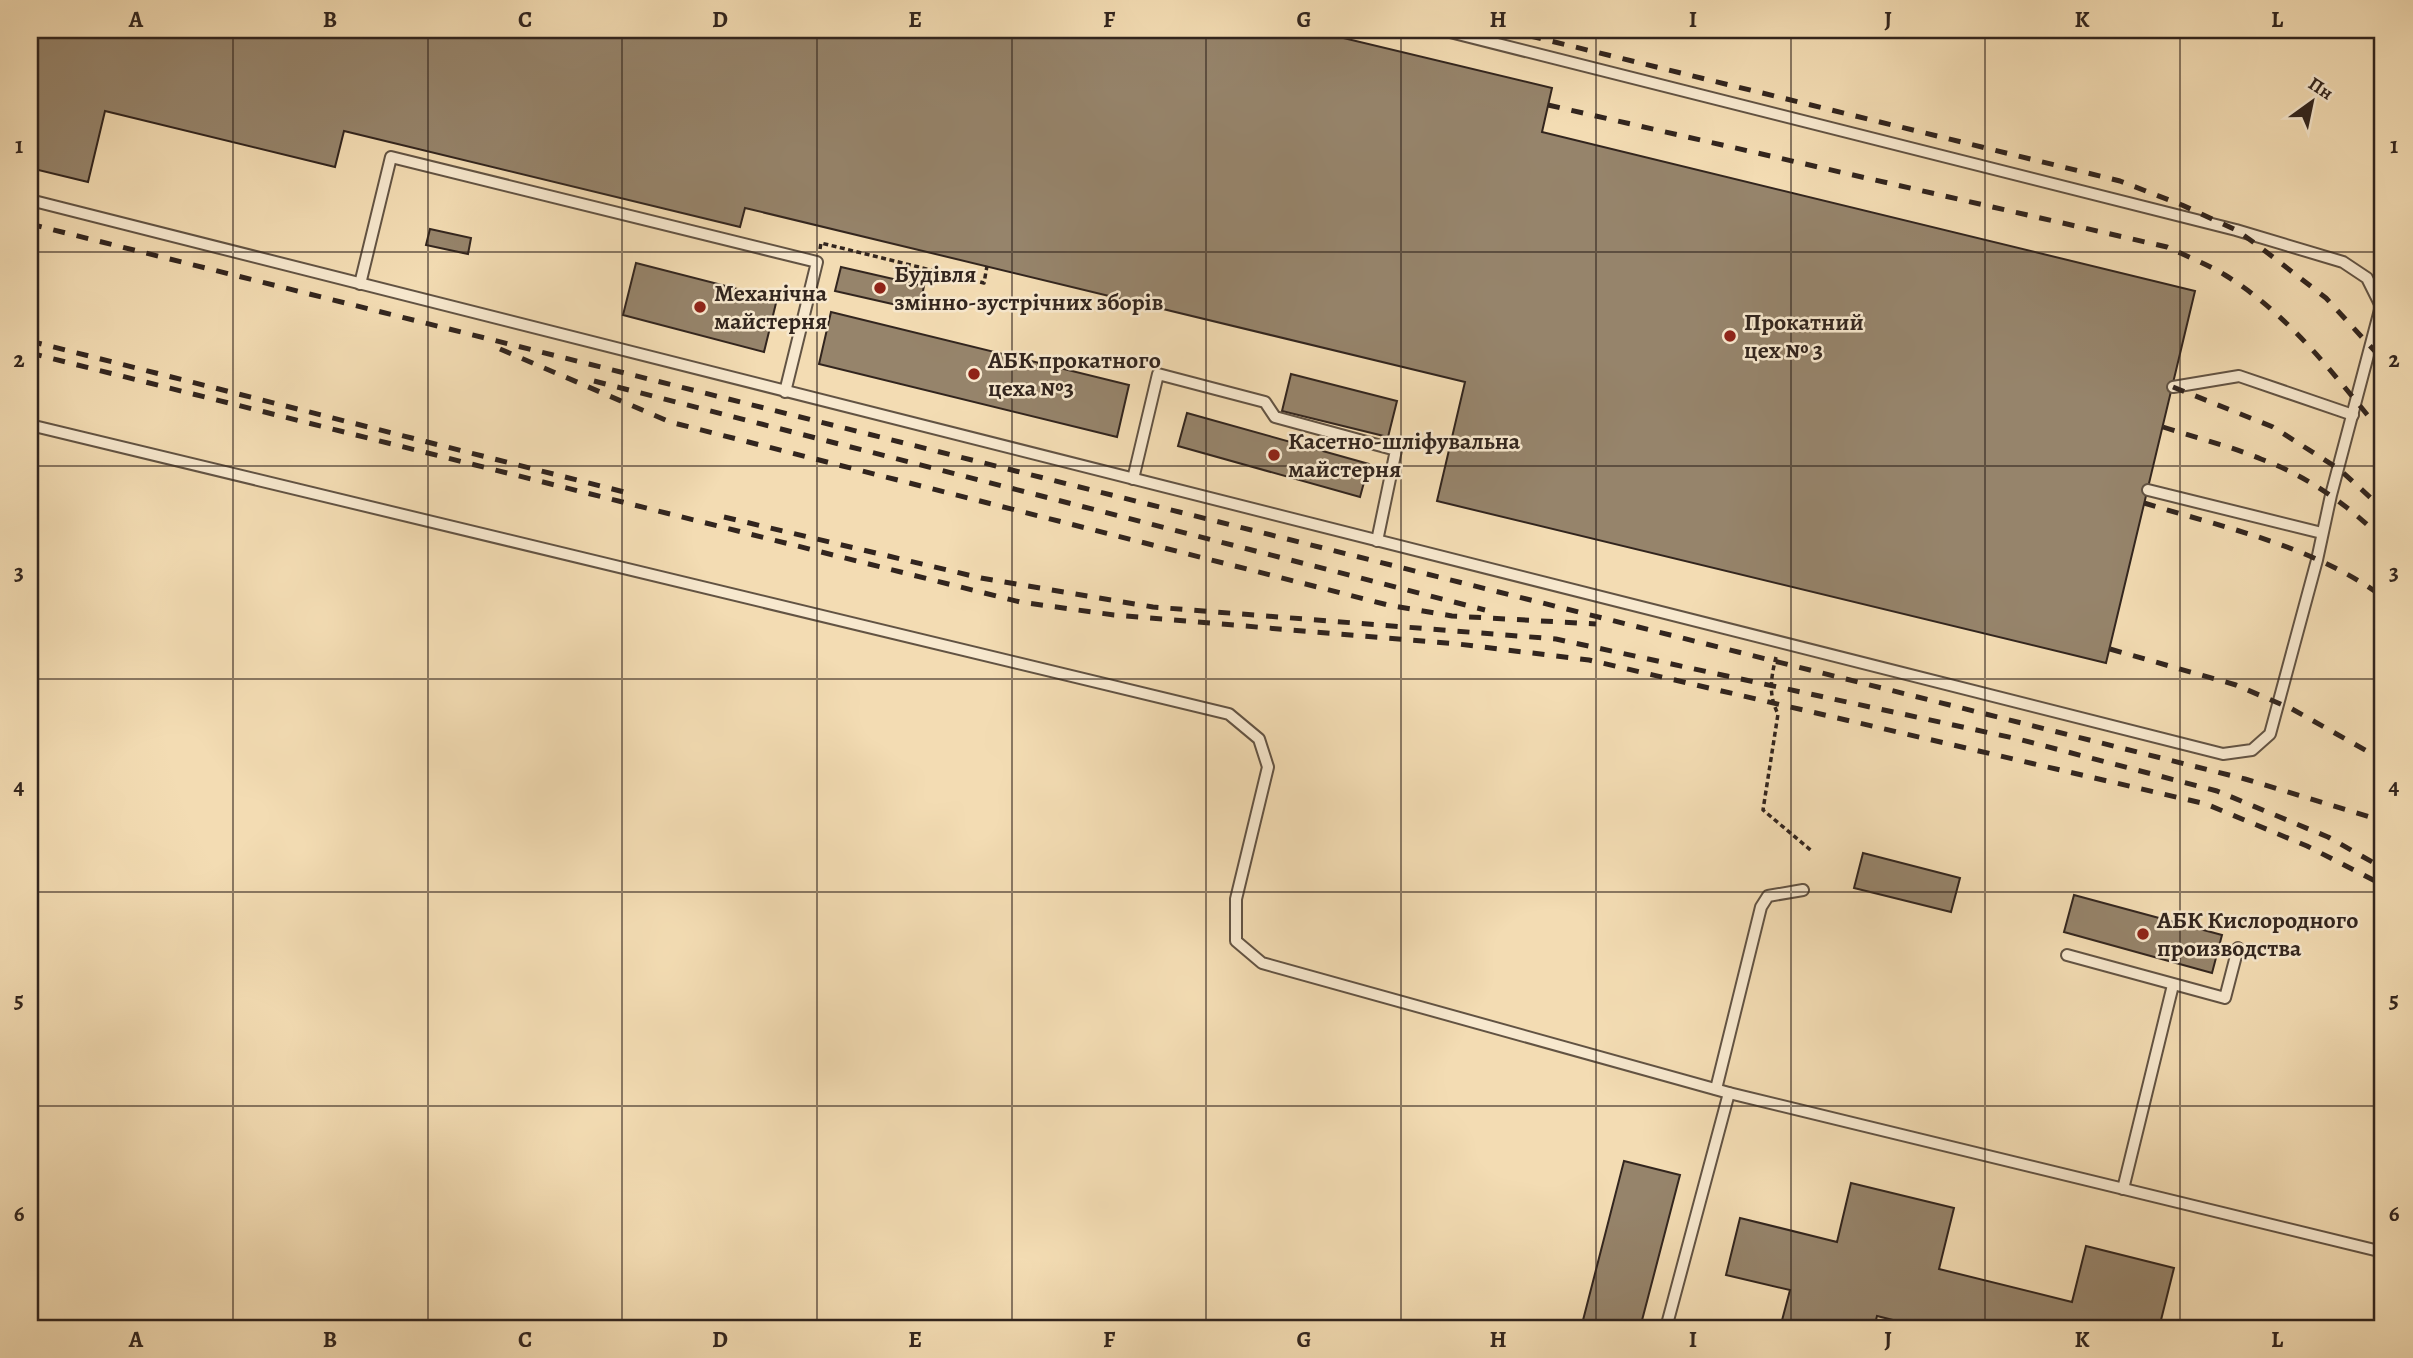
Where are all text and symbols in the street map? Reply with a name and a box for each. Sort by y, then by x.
text: A [128,4,144,35]
text: B [323,4,337,35]
text: C [518,4,532,35]
text: D [712,4,728,35]
text: E [908,4,922,35]
text: F [1103,4,1116,35]
text: G [1296,4,1312,35]
text: H [1489,4,1507,35]
text: I [1689,4,1697,35]
text: J [1884,4,1892,35]
text: K [2074,4,2090,35]
text: L [2271,4,2284,35]
north arrow [2276,66,2346,136]
text: Пн [2303,71,2338,106]
text: 1 [15,130,23,161]
text: 1 [2390,130,2398,161]
place label: Будівля змінно-зустрічних зборів [894,258,1163,318]
place label: Механічна майстерня [714,277,828,337]
marker: Будівля змінно-зустрічних зборів [872,280,888,296]
marker: Механічна майстерня [692,299,708,315]
place label: Прокатний цех № 3 [1744,306,1864,366]
marker: Прокатний цех № 3 [1722,328,1738,344]
text: 2 [13,344,25,375]
place label: АБК прокатного цеха №3 [987,344,1161,404]
text: 2 [2388,344,2400,375]
marker: АБК прокатного цеха №3 [966,366,982,382]
place label: Касетно-шліфувальна майстерня [1288,425,1521,485]
marker: Касетно-шліфувальна майстерня [1266,447,1282,463]
text: 3 [14,557,24,588]
text: 3 [2389,557,2399,588]
text: 4 [14,771,25,802]
text: 4 [2389,771,2400,802]
place label: АБК Кислородного производства [2156,904,2358,964]
marker: АБК Кислородного производства [2135,926,2151,942]
text: 5 [14,984,24,1015]
text: 5 [2389,984,2399,1015]
text: 6 [14,1198,25,1229]
text: 6 [2389,1198,2400,1229]
text: A [128,1324,144,1355]
text: B [323,1324,337,1355]
text: C [518,1324,532,1355]
text: D [712,1324,728,1355]
text: E [908,1324,922,1355]
text: F [1103,1324,1116,1355]
text: G [1296,1324,1312,1355]
text: H [1489,1324,1507,1355]
text: I [1689,1324,1697,1355]
text: J [1884,1324,1892,1355]
text: K [2074,1324,2090,1355]
text: L [2271,1324,2284,1355]

